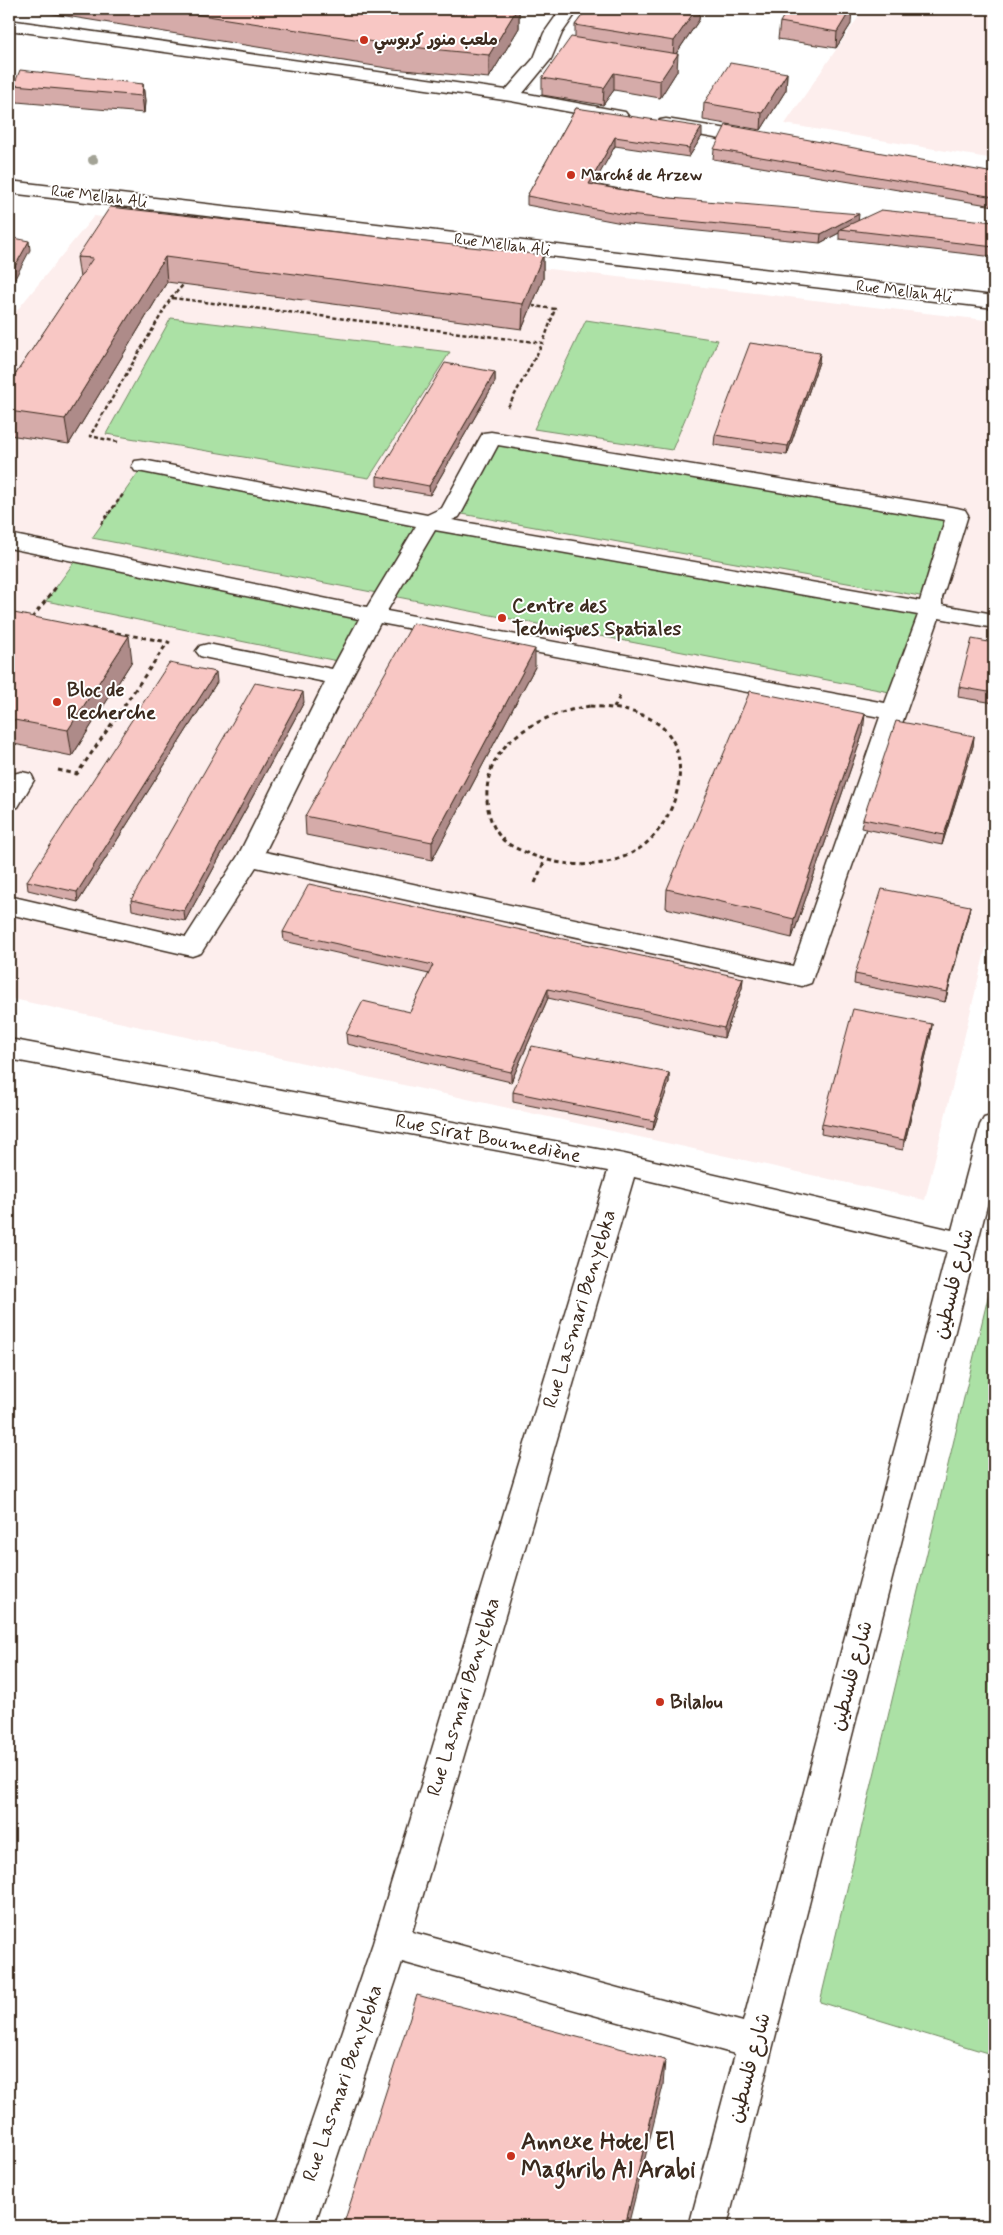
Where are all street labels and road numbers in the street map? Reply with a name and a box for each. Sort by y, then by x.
street label: Rue Mellah Ali [50,181,148,213]
street label: Rue Mellah Ali [453,229,551,261]
street label: Rue Mellah Ali [855,276,953,308]
street label: Rue Sirat Boumediène [393,1108,583,1170]
street label: Rue Lasmari Benyebka [537,1206,623,1412]
street label: شارع فلسطين [927,1226,981,1342]
street label: Rue Lasmari Benyebka [421,1594,507,1800]
street label: شارع فلسطين [824,1618,880,1734]
street label: Rue Lasmari Benyebka [297,1981,389,2185]
street label: شارع فلسطين [722,2010,778,2126]

